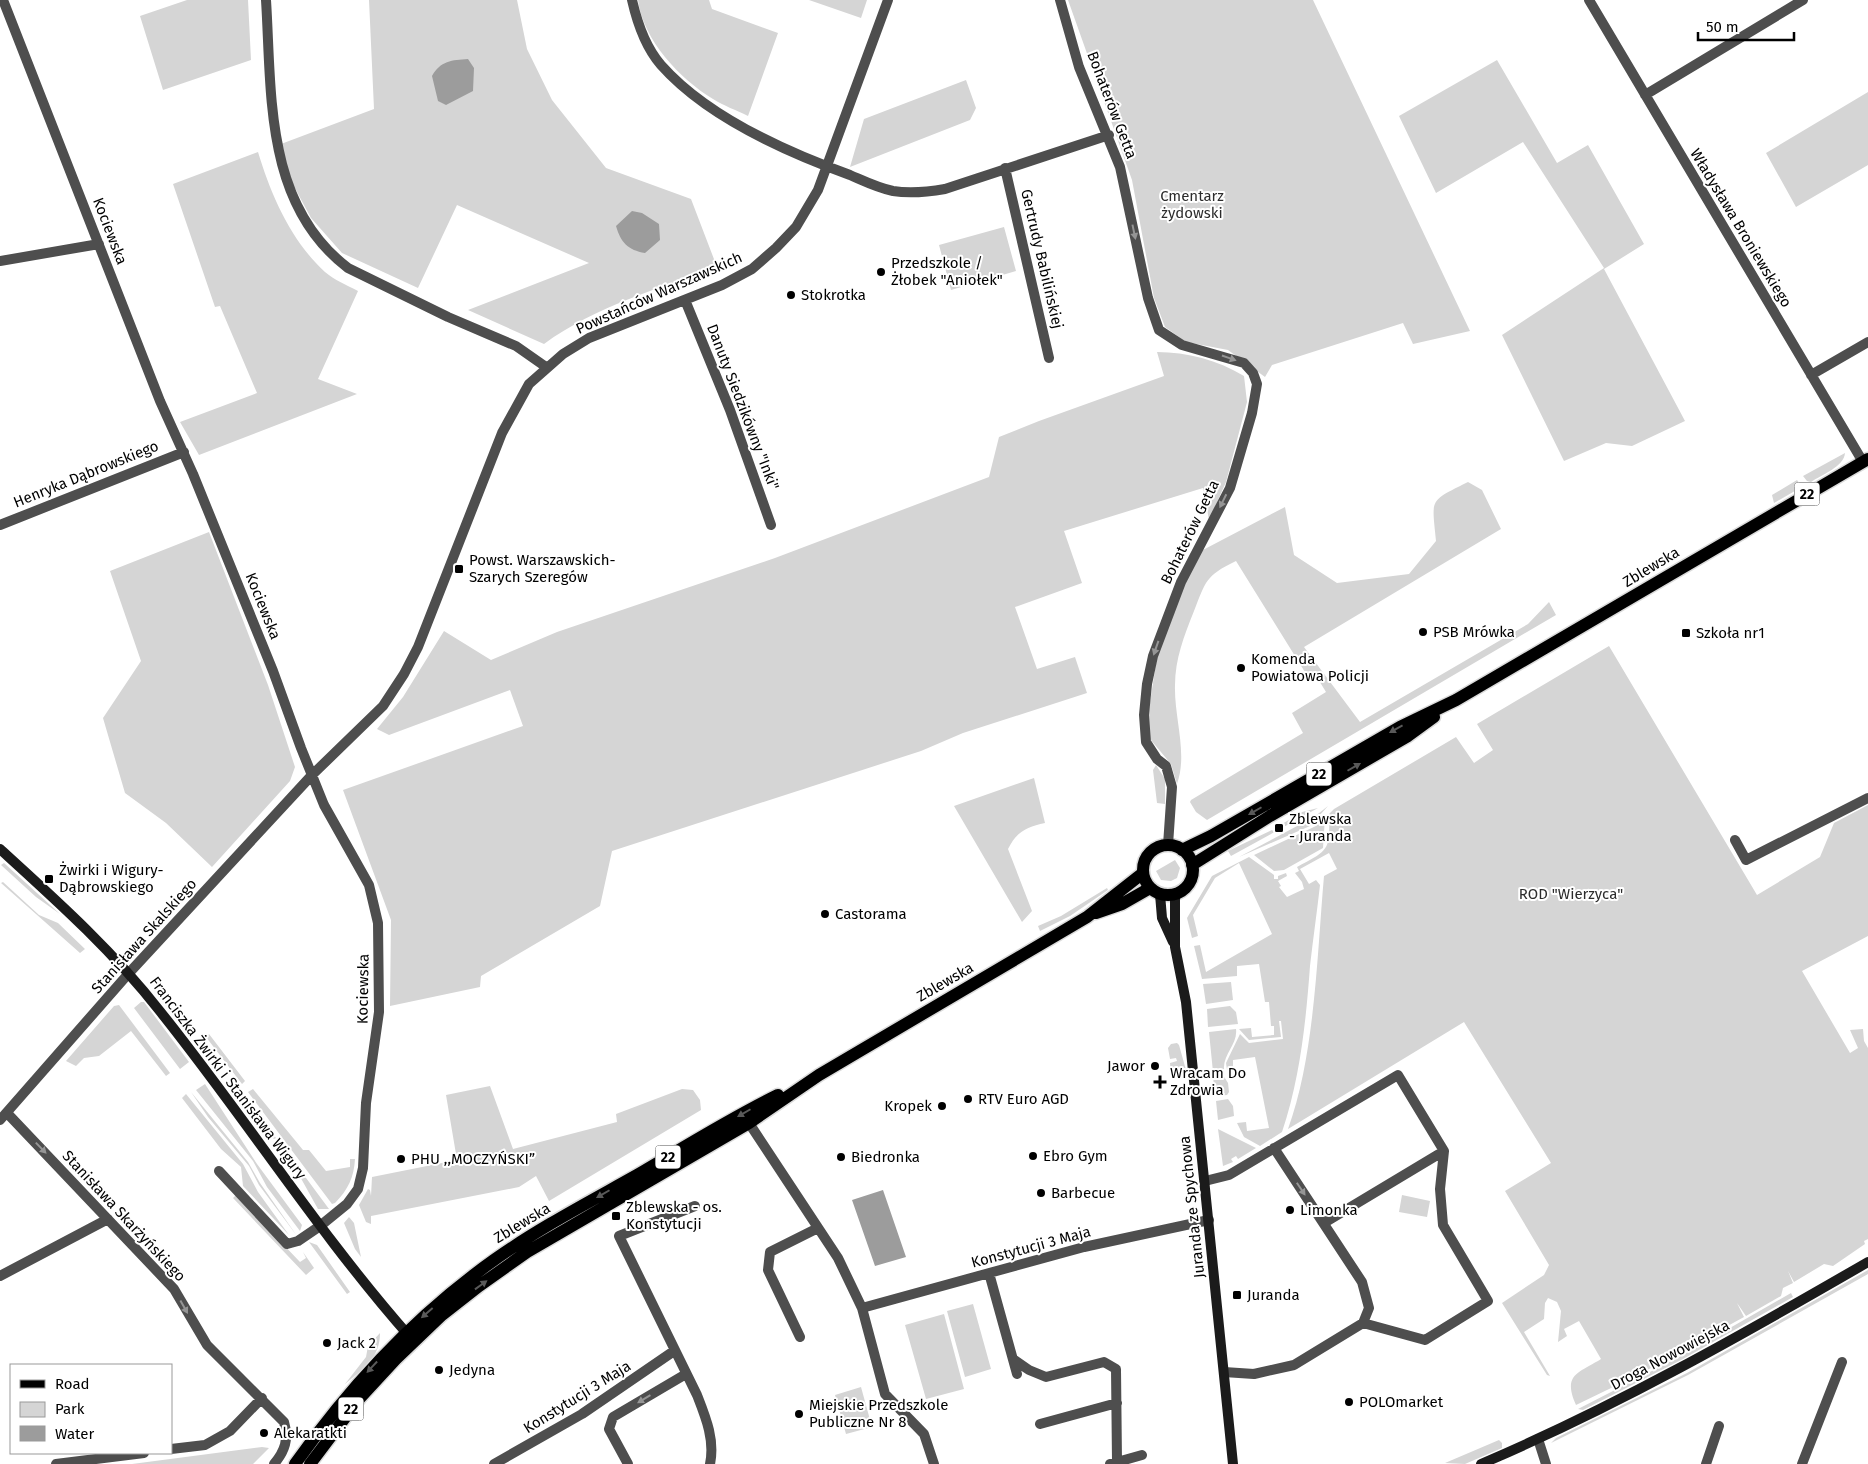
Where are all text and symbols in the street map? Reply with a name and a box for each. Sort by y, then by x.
scale bar [1698,10,1794,42]
text: 50 m [1706,18,1739,36]
street label: Bohaterów Getta [1083,49,1141,161]
street label: Władysława Broniewskiego [1686,145,1796,311]
street label: Gertrudy Babilińskiej [1017,187,1067,331]
park label: Cmentarz żydowski [1160,187,1224,222]
street label: Kociewska [89,195,131,267]
one-way arrow [1130,225,1138,240]
street label: Powstańców Warszawskich [573,248,745,338]
place label: Przedszkole / Żłobek "Aniołek" [891,254,1003,289]
marker: Przedszkole / Żłobek "Aniołek" [875,266,887,278]
place label: Stokrotka [801,286,866,304]
marker: Stokrotka [785,289,797,301]
street label: Danuty Siedzikówny "Inki" [703,321,783,493]
one-way arrow [1222,354,1237,362]
street label: Henryka Dąbrowskiego [11,437,161,511]
street label: Bohaterów Getta [1157,477,1223,587]
road number: 22 [1794,482,1820,506]
one-way arrow [1219,493,1228,508]
street label: Zblewska [1620,543,1682,591]
place label: Powst. Warszawskich- Szarych Szeregów [469,551,616,586]
marker: Powst. Warszawskich- Szarych Szeregów [453,563,465,575]
street label: Kociewska [241,570,285,642]
place label: PSB Mrówka [1433,623,1515,641]
place label: Szkoła nr1 [1696,624,1765,642]
marker: PSB Mrówka [1417,626,1429,638]
marker: Szkoła nr1 [1680,627,1692,639]
one-way arrow [1151,641,1159,656]
place label: Komenda Powiatowa Policji [1251,650,1369,685]
marker: Komenda Powiatowa Policji [1235,662,1247,674]
one-way arrow [1389,725,1403,733]
road number: 22 [1306,762,1332,786]
one-way arrow [1347,763,1361,772]
one-way arrow [1249,806,1262,815]
place label: Zblewska - Juranda [1289,810,1352,845]
marker: Zblewska - Juranda [1273,822,1285,834]
place label: Żwirki i Wigury- Dąbrowskiego [59,861,164,896]
marker: Żwirki i Wigury- Dąbrowskiego [43,873,55,885]
street label: Stanisława Skalskiego [88,875,200,997]
park label: ROD "Wierzyca" [1519,885,1623,903]
place label: Castorama [835,905,907,923]
marker: Castorama [819,908,831,920]
street label: Kociewska [353,954,373,1024]
street label: Zblewska [913,959,977,1005]
street label: Franciszka Żwirki i Stanisława Wigury [146,973,311,1183]
place label: Jawor [1107,1057,1145,1075]
marker: Jawor [1149,1060,1161,1072]
place label: Wracam Do Zdrowia [1170,1064,1246,1099]
marker: Wracam Do Zdrowia [1154,1076,1166,1088]
place label: RTV Euro AGD [978,1090,1069,1108]
marker: RTV Euro AGD [962,1093,974,1105]
place label: Kropek [884,1097,932,1115]
marker: Kropek [936,1100,948,1112]
one-way arrow [736,1109,751,1117]
street label: Juranda ze Spychowa [1176,1135,1208,1279]
one-way arrow [35,1142,47,1154]
road number: 22 [656,1146,680,1168]
street label: Stanisława Skarżyńskiego [59,1147,189,1285]
place label: Ebro Gym [1043,1147,1108,1165]
place label: Biedronka [851,1148,920,1166]
place label: PHU ,,MOCZYŃSKI” [411,1150,535,1168]
marker: Ebro Gym [1027,1150,1039,1162]
marker: Biedronka [835,1151,847,1163]
marker: PHU ,,MOCZYŃSKI” [395,1153,407,1165]
one-way arrow [1296,1182,1306,1196]
place label: Barbecue [1051,1184,1115,1202]
marker: Barbecue [1035,1187,1047,1199]
one-way arrow [597,1190,610,1199]
place label: Zblewska - os. Konstytucji [626,1198,722,1233]
street label: Zblewska [491,1199,553,1247]
place label: Limonka [1300,1201,1358,1219]
marker: Limonka [1284,1204,1296,1216]
marker: Zblewska - os. Konstytucji [610,1210,622,1222]
street label: Konstytucji 3 Maja [969,1222,1093,1272]
one-way arrow [474,1279,487,1290]
place label: Juranda [1247,1286,1300,1304]
marker: Juranda [1231,1289,1243,1301]
one-way arrow [180,1301,189,1314]
one-way arrow [421,1307,433,1318]
street label: Droga Nowowiejska [1608,1316,1732,1394]
place label: Jack 2 [337,1334,376,1352]
marker: Jack 2 [321,1337,333,1349]
street label: Konstytucji 3 Maja [520,1357,634,1437]
one-way arrow [366,1361,378,1373]
place label: Jedyna [449,1361,495,1379]
legend [10,1364,172,1454]
marker: Jedyna [433,1364,445,1376]
text: Road [55,1375,90,1393]
place label: POLOmarket [1359,1393,1444,1411]
one-way arrow [638,1394,651,1403]
place label: Miejskie Przedszkole Publiczne Nr 8 [809,1396,948,1431]
marker: POLOmarket [1343,1396,1355,1408]
road number: 22 [338,1398,364,1420]
text: Park [55,1400,85,1418]
marker: Miejskie Przedszkole Publiczne Nr 8 [793,1408,805,1420]
place label: Alekaratkti [274,1424,347,1442]
text: Water [55,1425,94,1443]
marker: Alekaratkti [258,1427,270,1439]

